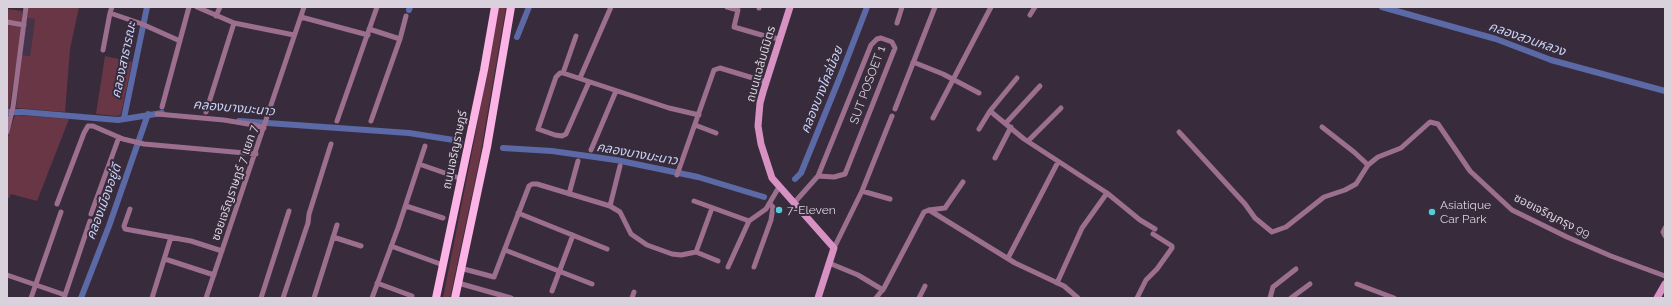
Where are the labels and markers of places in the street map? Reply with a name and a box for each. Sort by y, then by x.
place label: Asiatique Car Park [1440,198,1491,226]
place label: 7-Eleven [787,203,836,217]
marker: 7-Eleven [774,205,784,215]
marker: Asiatique Car Park [1427,207,1437,217]

